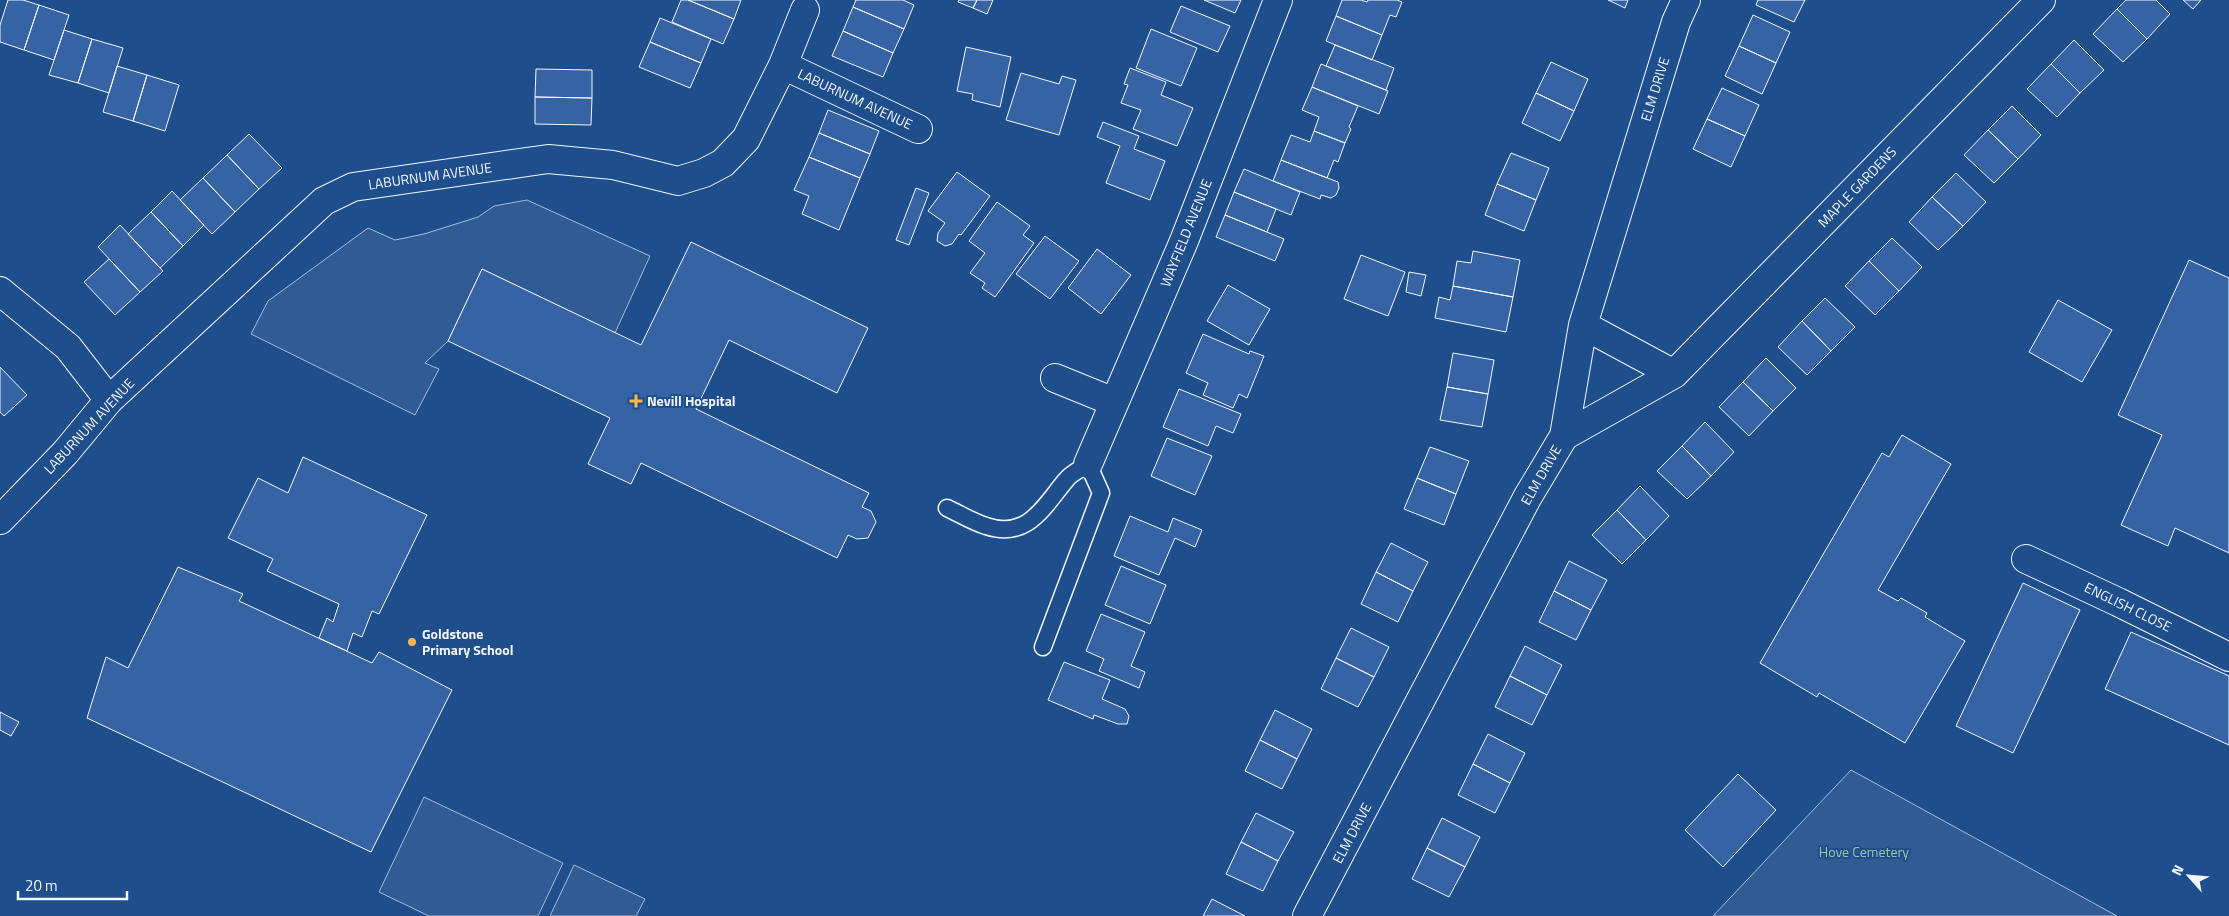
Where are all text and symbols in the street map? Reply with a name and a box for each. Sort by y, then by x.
street label: ELM DRIVE [1635,54,1674,124]
street label: LABURNUM AVENUE [794,63,916,135]
street label: MAPLE GARDENS [1812,141,1901,232]
street label: LABURNUM AVENUE [367,156,493,195]
street label: WAYFIELD AVENUE [1154,175,1217,290]
street label: LABURNUM AVENUE [38,373,139,478]
place label: Nevill Hospital [647,390,736,411]
marker: Nevill Hospital [629,394,643,408]
street label: ELM DRIVE [1515,441,1566,509]
street label: ENGLISH CLOSE [2081,576,2176,637]
place label: Goldstone Primary School [422,623,514,660]
marker: Goldstone Primary School [406,636,418,648]
street label: ELM DRIVE [1327,798,1377,867]
park label: Hove Cemetery [1819,841,1909,862]
north arrow [2164,851,2214,901]
text: N [2165,861,2189,879]
scale bar [18,868,126,900]
text: 20 m [25,874,58,897]

